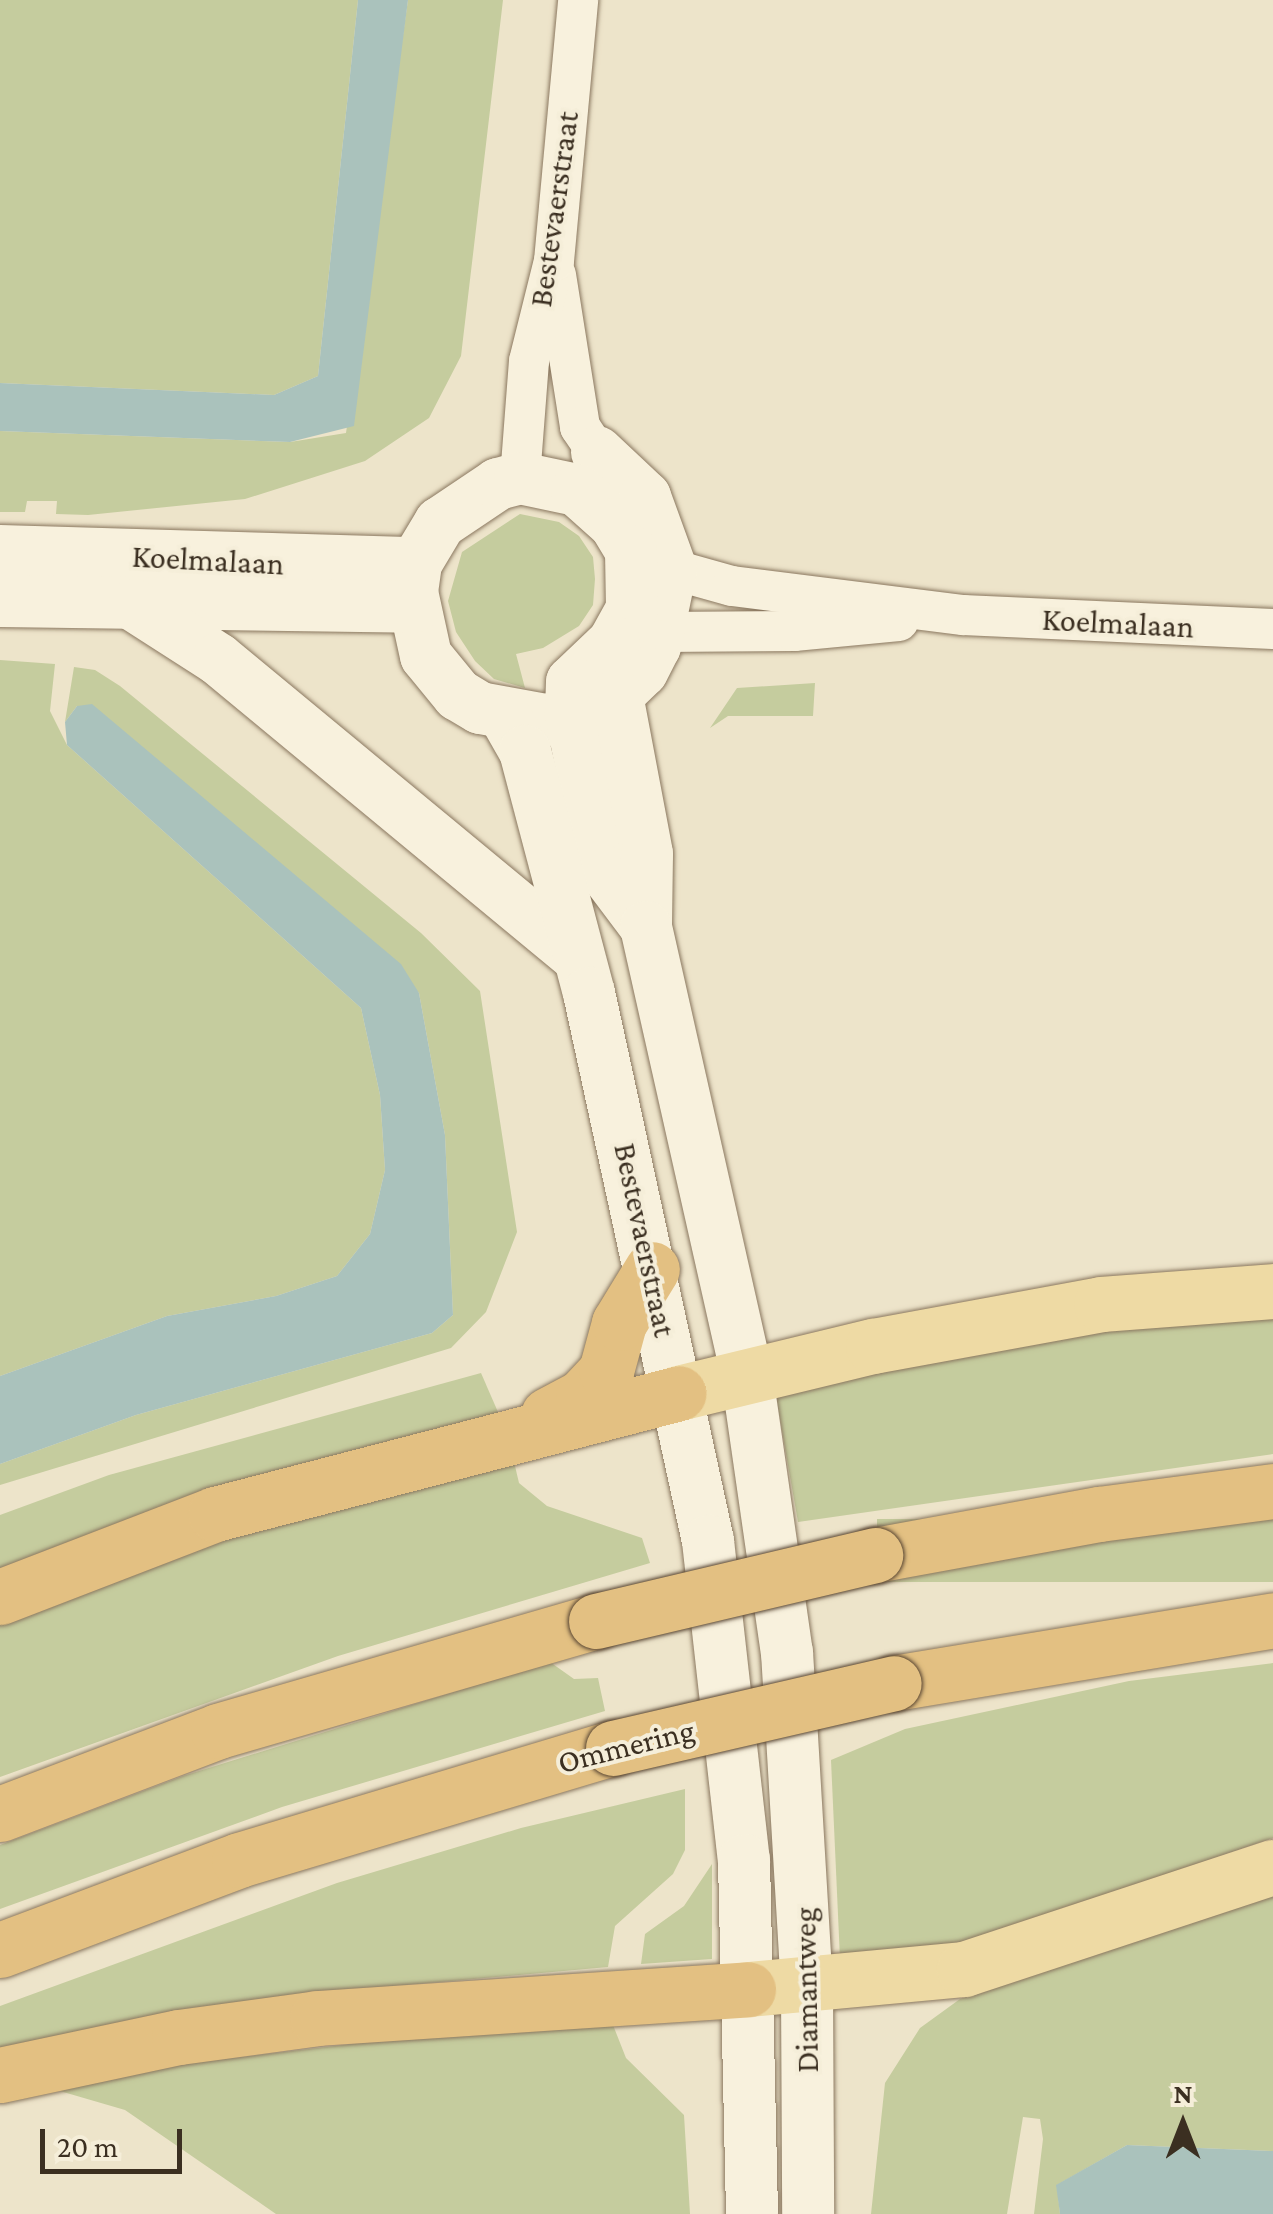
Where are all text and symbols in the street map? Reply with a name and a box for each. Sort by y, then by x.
street label: Bestevaerstraat [521,109,587,309]
street label: Koelmalaan [131,537,285,583]
street label: Koelmalaan [1041,600,1195,646]
street label: Bestevaerstraat [606,1140,684,1340]
street label: Ommering [554,1711,698,1781]
street label: Diamantweg [785,1907,827,2073]
north arrow [1133,2074,1233,2174]
text: N [1173,2078,1193,2109]
scale bar [45,2109,188,2171]
text: 20 m [57,2130,118,2163]

